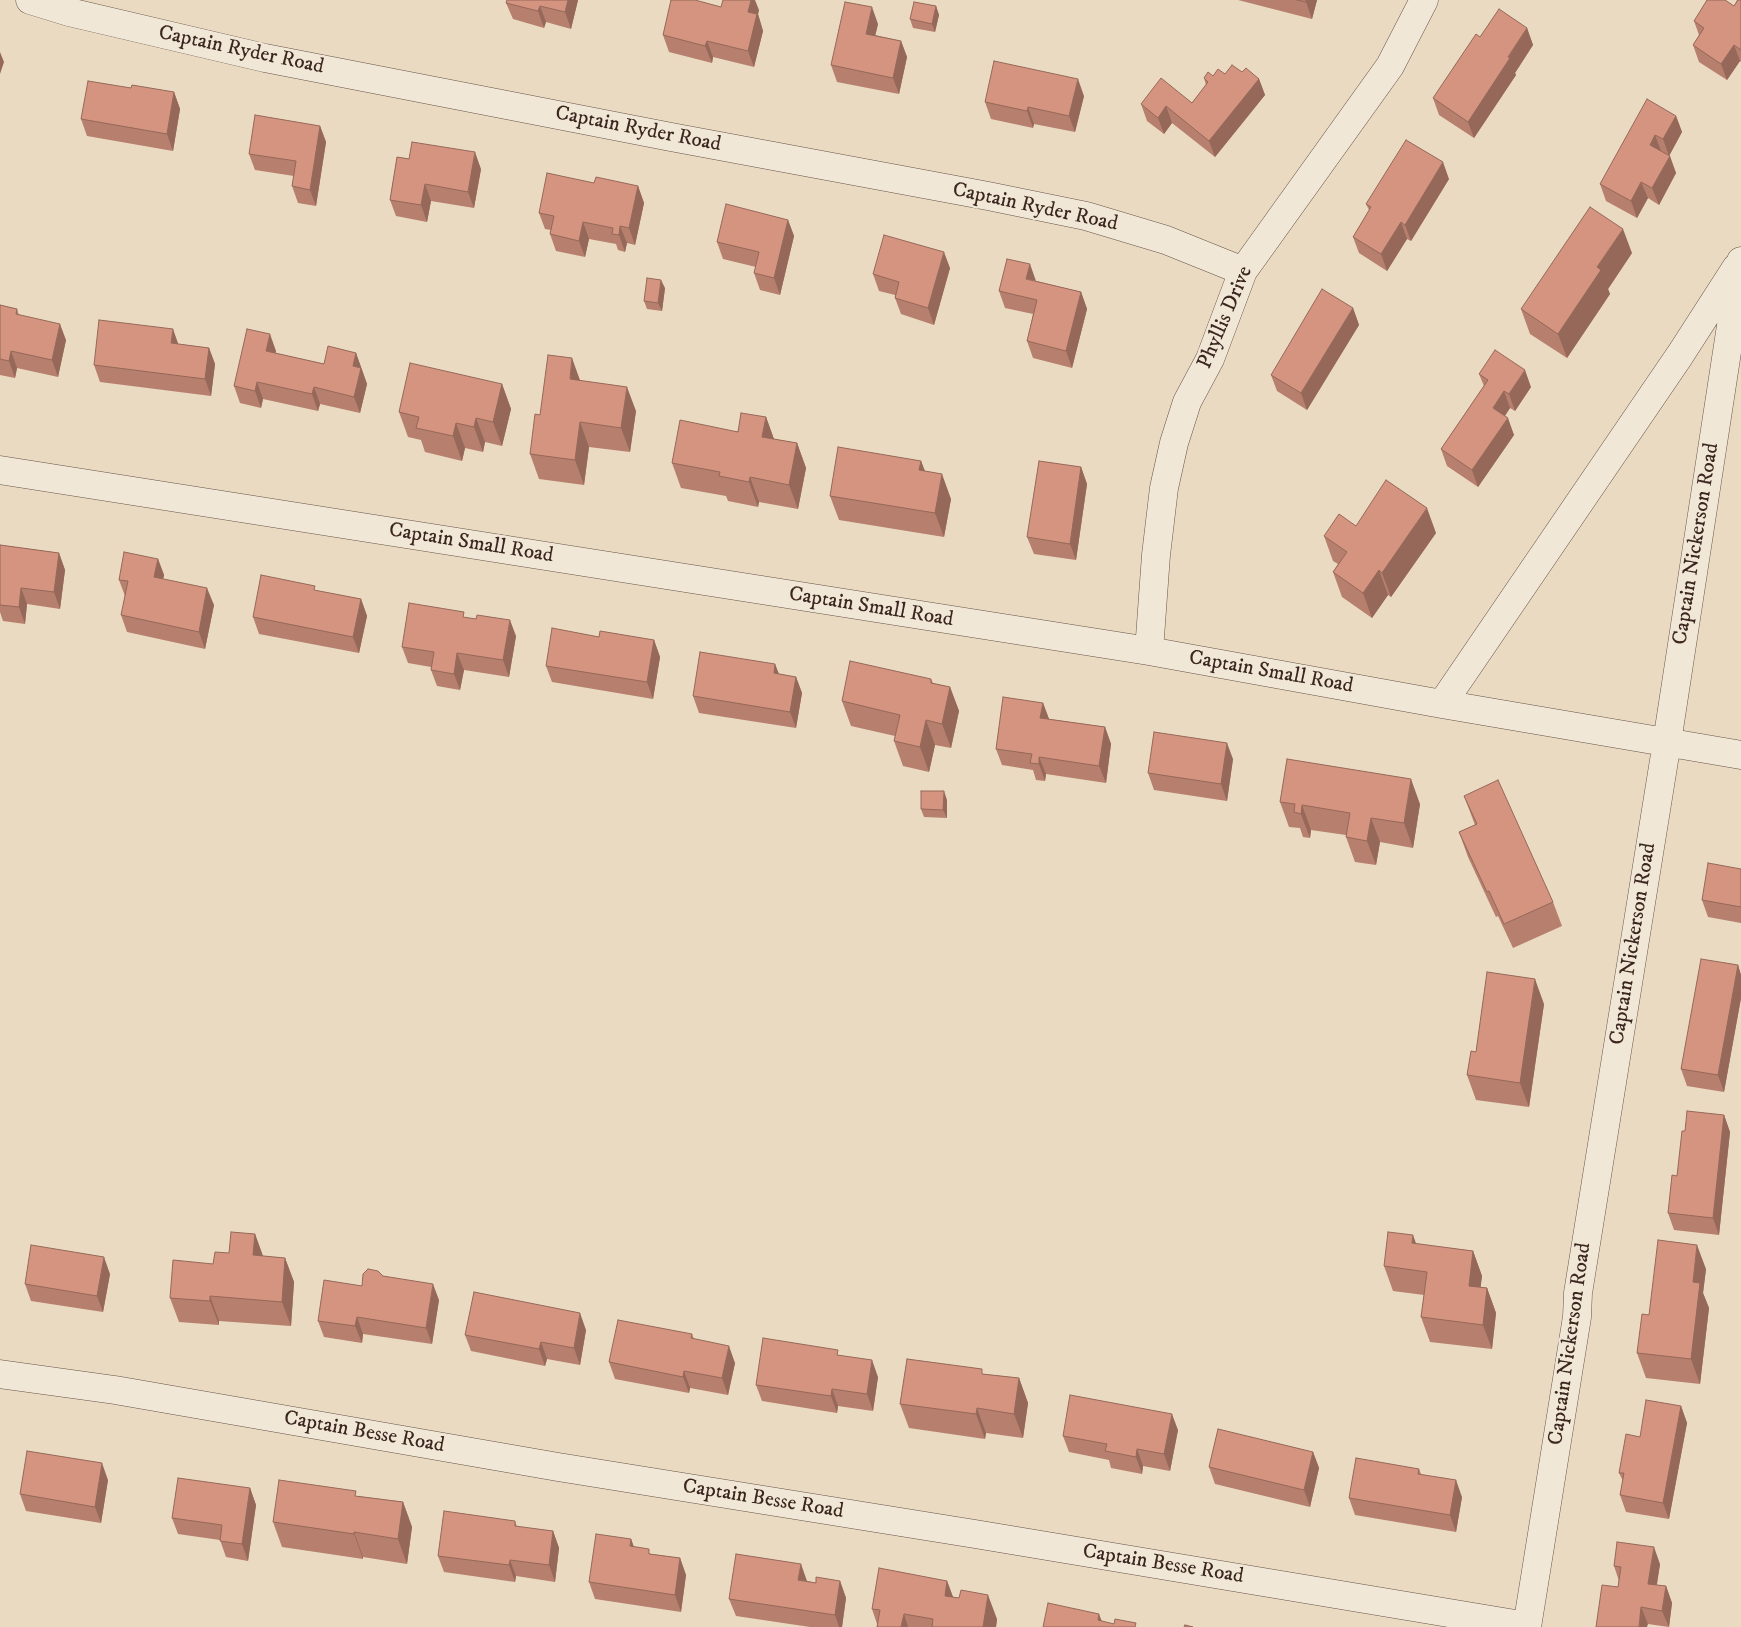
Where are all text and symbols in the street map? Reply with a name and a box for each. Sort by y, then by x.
street label: Captain Ryder Road [156,21,326,81]
street label: Captain Ryder Road [553,102,723,158]
street label: Captain Ryder Road [950,178,1120,238]
street label: Phyllis Drive [1193,263,1259,373]
street label: Captain Nickerson Road [1669,441,1725,647]
street label: Captain Small Road [387,519,555,569]
street label: Captain Small Road [787,583,955,633]
street label: Captain Small Road [1187,646,1355,700]
street label: Captain Nickerson Road [1606,841,1662,1047]
street label: Captain Nickerson Road [1544,1241,1598,1447]
street label: Captain Besse Road [282,1406,446,1460]
street label: Captain Besse Road [681,1475,845,1525]
street label: Captain Besse Road [1081,1540,1245,1590]

